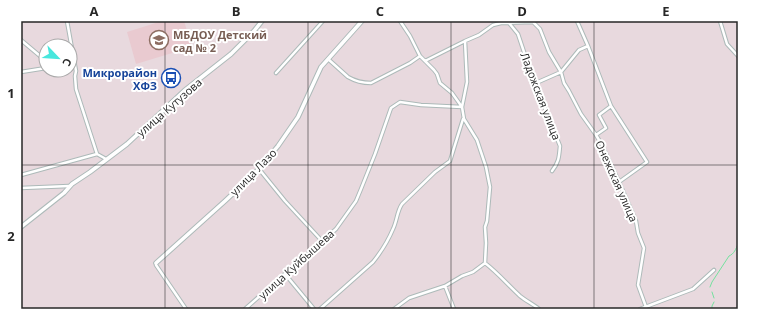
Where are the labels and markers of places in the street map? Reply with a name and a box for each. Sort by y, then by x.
place label: МБДОУ Детский сад № 2 [173,27,267,55]
school or university icon: МБДОУ Детский сад № 2 [148,29,170,51]
place label: Микрорайон ХФЗ [83,65,157,93]
bus stop icon: Микрорайон ХФЗ [160,67,182,89]

